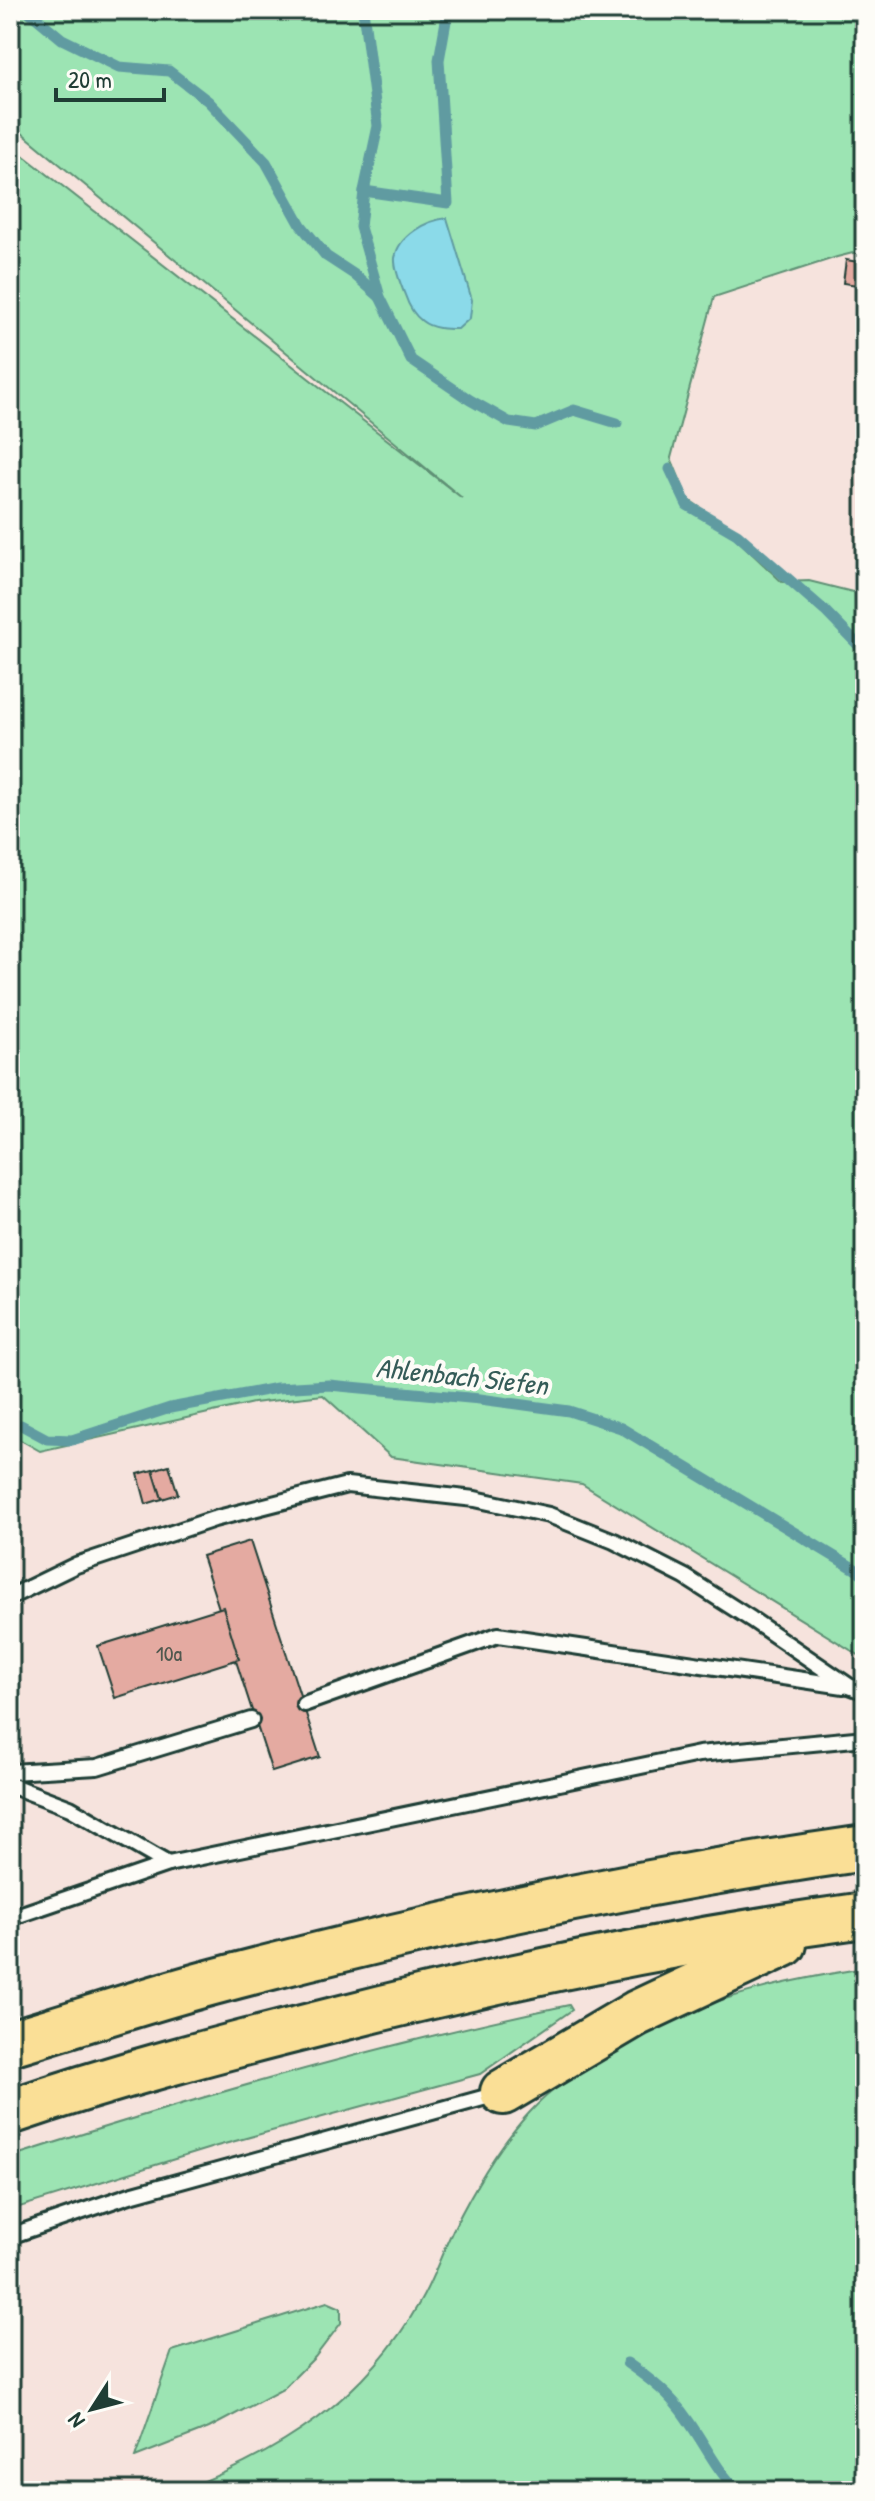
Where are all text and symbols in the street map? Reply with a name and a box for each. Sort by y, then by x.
scale bar [56,52,164,102]
text: 20 m [68,63,112,95]
water label: Ahlenbach Siefen [374,1348,552,1404]
house number: 10a [156,1638,183,1668]
north arrow [52,2369,132,2449]
text: N [60,2407,91,2434]

